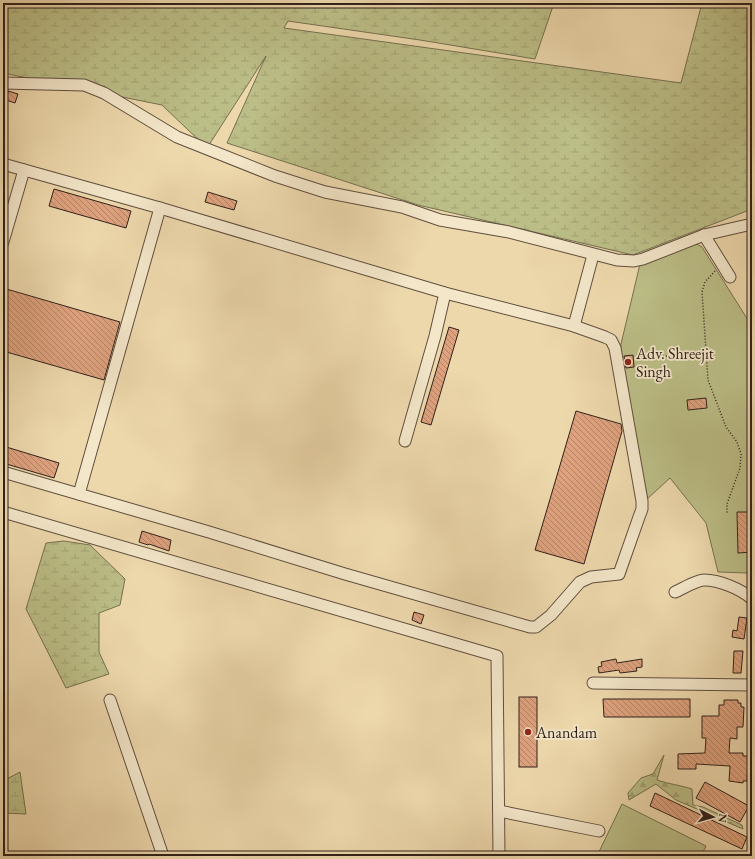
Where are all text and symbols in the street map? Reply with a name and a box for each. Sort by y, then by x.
place label: Adv. Shreejit Singh [635,343,714,382]
marker: Adv. Shreejit Singh [623,357,633,367]
place label: Anandam [535,722,598,743]
marker: Anandam [523,727,533,737]
north arrow [693,797,733,837]
text: N [716,813,730,823]

